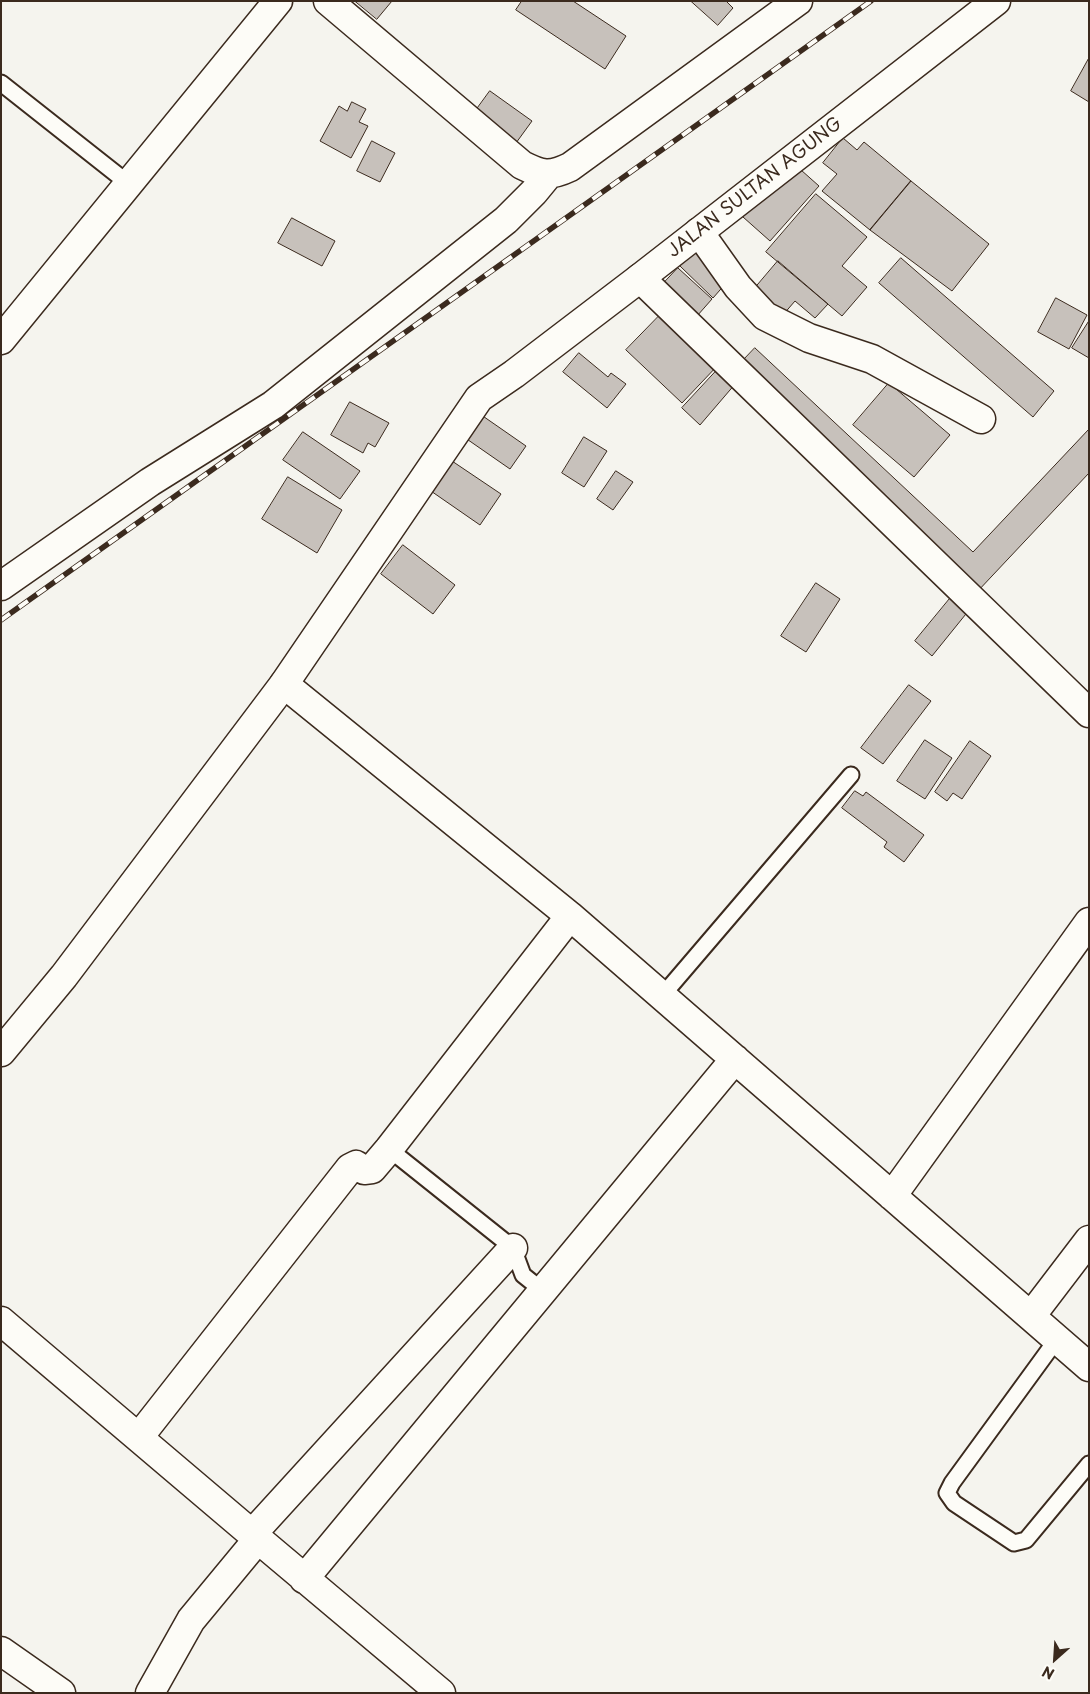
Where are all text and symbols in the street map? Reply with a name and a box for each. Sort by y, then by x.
street label: JALAN SULTAN AGUNG [664,113,846,263]
north arrow [1030,1634,1080,1684]
text: N [1039,1661,1058,1685]

